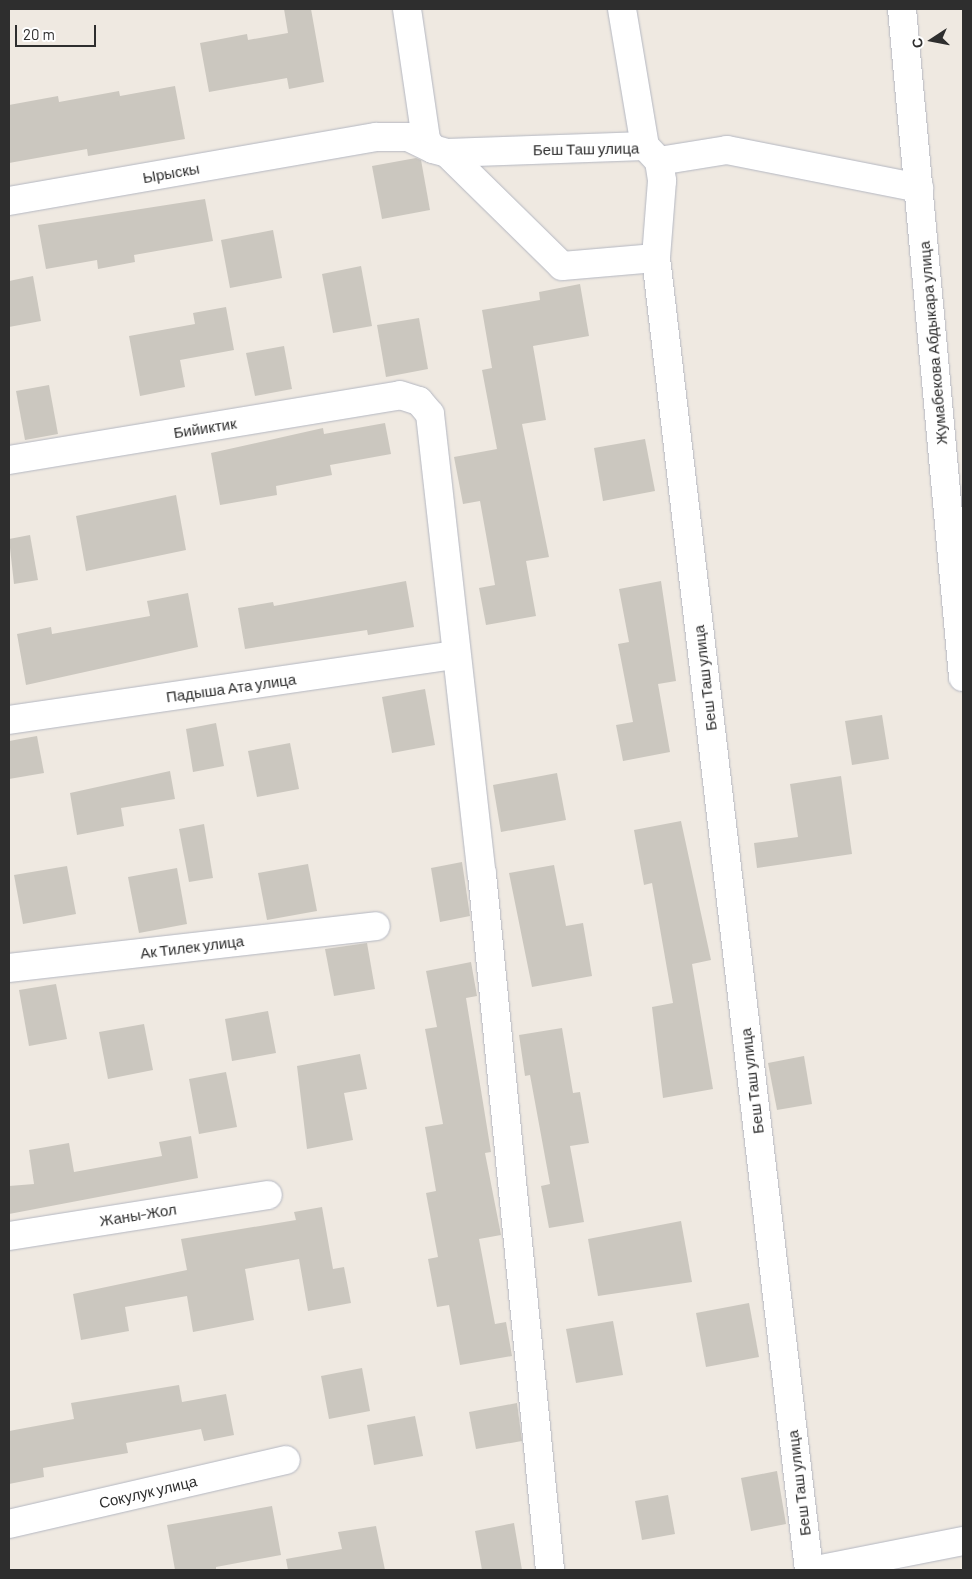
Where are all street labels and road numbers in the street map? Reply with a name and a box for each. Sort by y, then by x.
street label: Беш Таш улица [533,139,639,159]
street label: Ырыскы [141,159,201,187]
street label: Жумабекова Абдыкара улица [915,240,951,446]
street label: Бийиктик [172,414,238,442]
street label: Беш Таш улица [690,624,720,732]
street label: Падыша Ата улица [165,670,297,706]
street label: Ак Тилек улица [139,932,245,962]
street label: Беш Таш улица [737,1027,767,1135]
street label: Жаны-Жол [98,1200,178,1230]
street label: Беш Таш улица [784,1429,814,1537]
street label: Сокулук улица [97,1472,199,1512]

